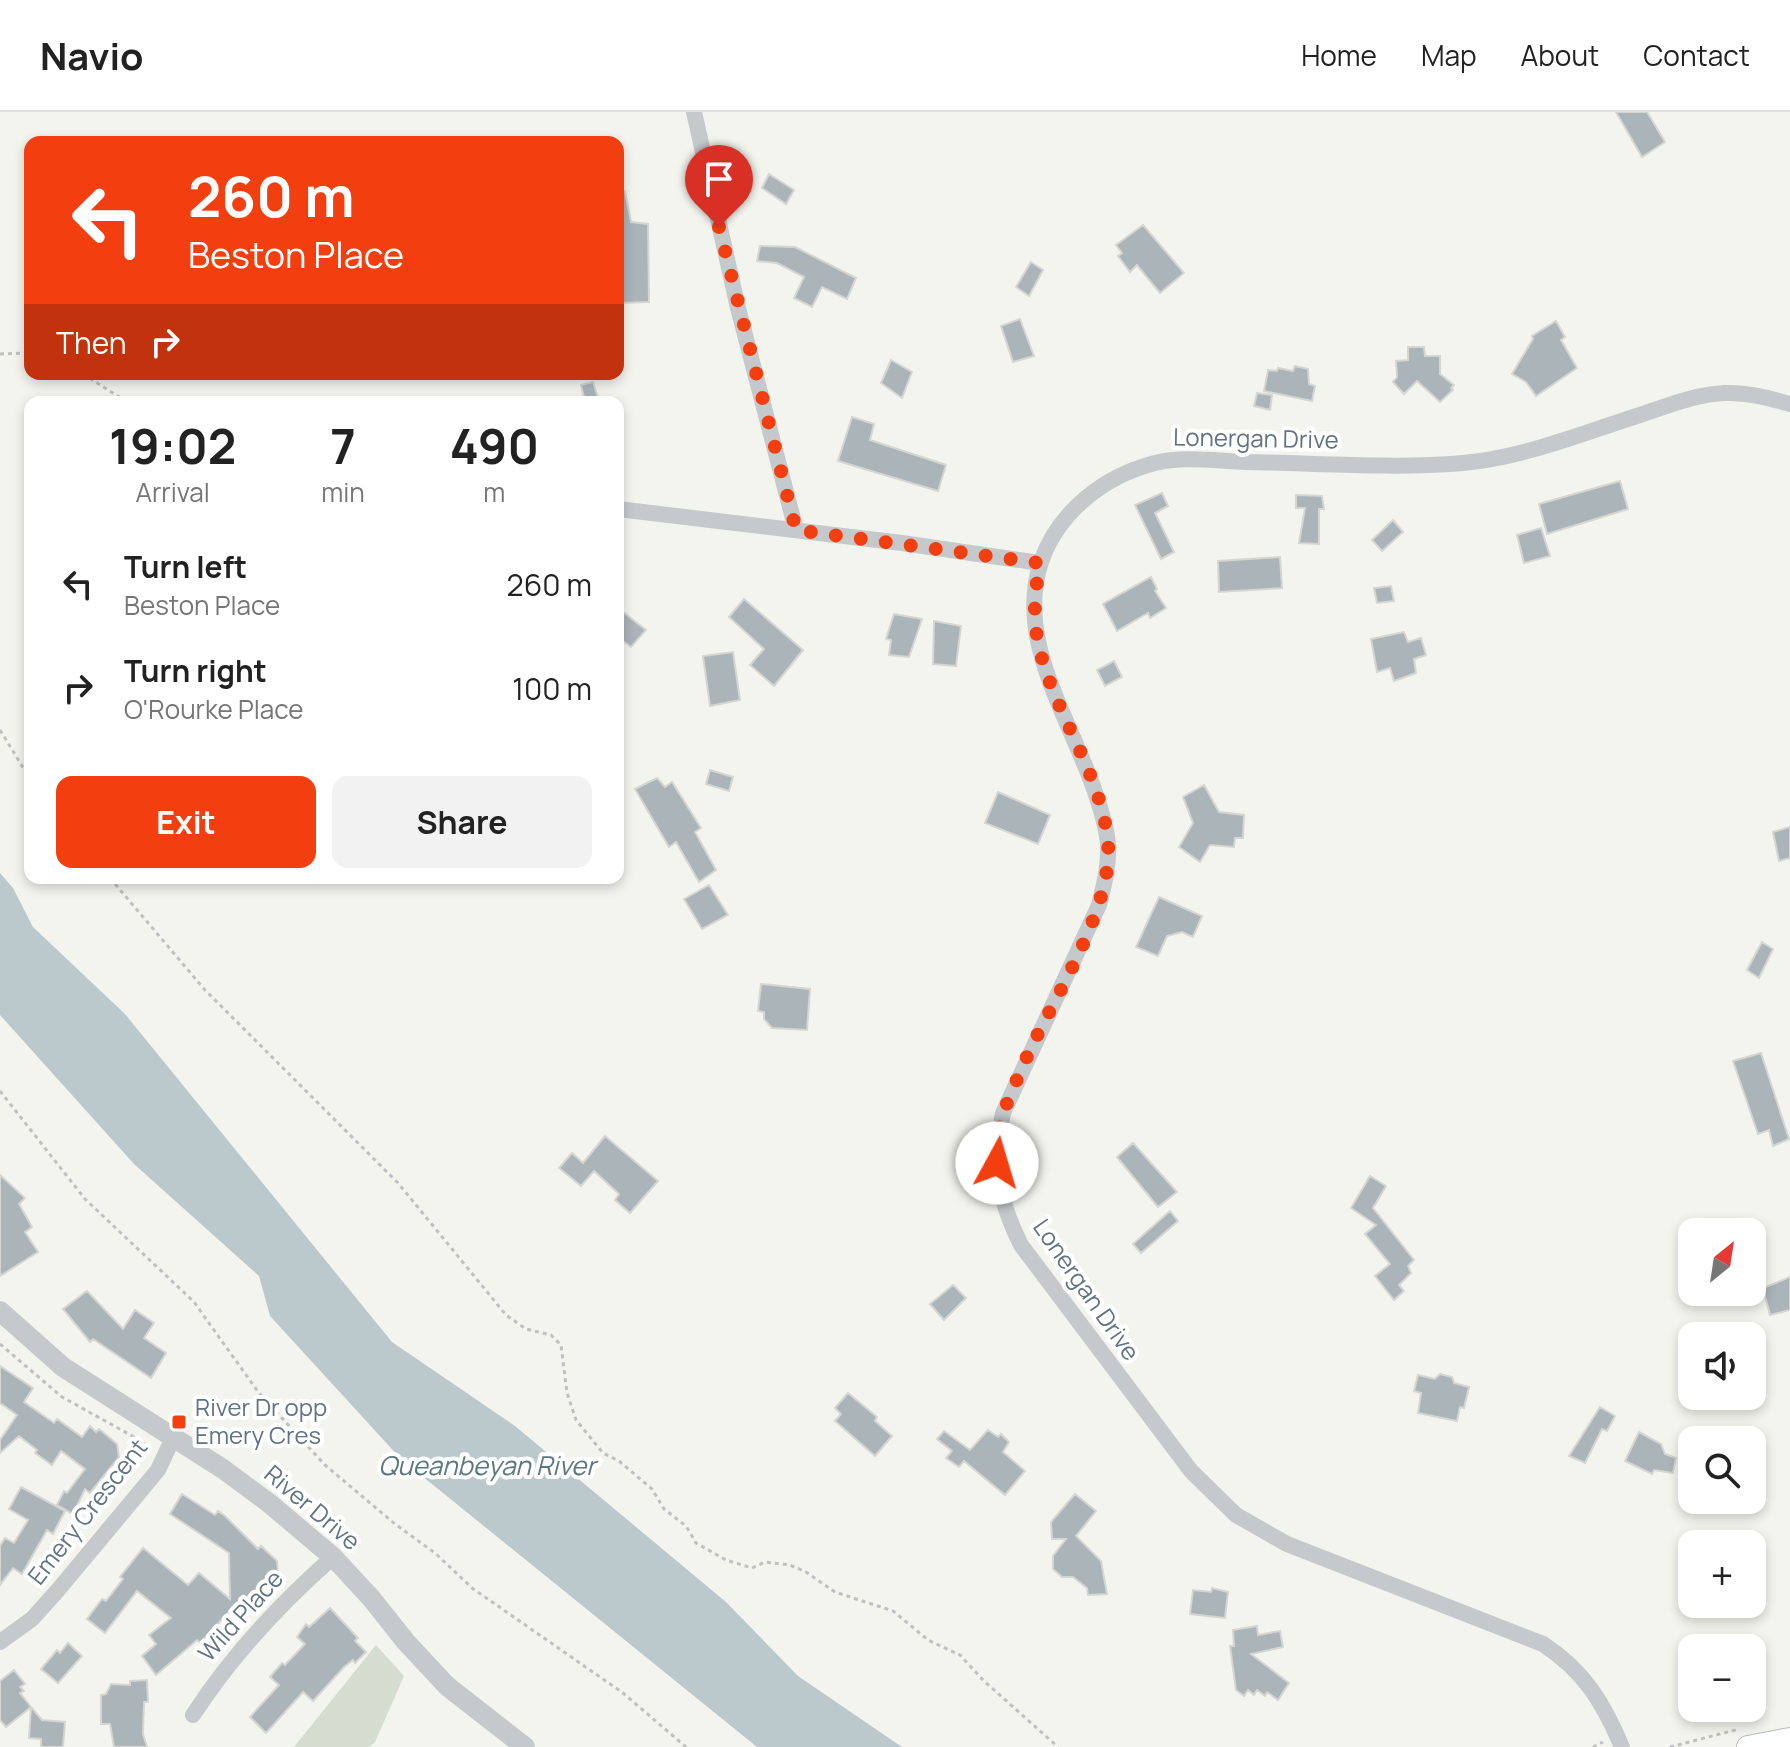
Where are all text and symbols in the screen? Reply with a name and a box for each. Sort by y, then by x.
text: Navio [40,29,144,81]
text: Home [1301,36,1377,74]
text: Map [1421,36,1477,74]
text: About [1521,36,1599,74]
text: Contact [1643,36,1750,74]
pin [685,145,753,227]
text: 260 m [188,157,355,234]
icon: arrive [697,157,741,201]
icon: left [56,168,160,272]
text: Beston Place [188,230,404,279]
icon: right [143,320,187,364]
text: Then [56,322,127,363]
text: 19:02 [109,413,236,478]
text: 7 [330,413,356,478]
text: 490 [450,413,539,478]
street label: Lonergan Drive [1173,420,1339,455]
text: Arrival [135,474,210,510]
text: min [321,474,365,510]
text: m [483,474,505,510]
text: Turn left [124,546,247,587]
icon: left [56,562,100,606]
text: 260 m [507,564,592,605]
text: Beston Place [124,587,280,623]
text: Turn right [124,650,267,691]
icon: right [56,666,100,710]
text: 100 m [512,668,592,709]
text: O'Rourke Place [124,691,303,727]
button: Exit [56,776,316,868]
button: Share [332,776,592,868]
position arrow [955,1121,1039,1205]
street label: Lonergan Drive [1026,1212,1148,1366]
north arrow [1678,1218,1766,1306]
map controls [1678,1218,1766,1722]
button: sound [1678,1322,1766,1410]
place label: River Dr opp Emery Cres [195,1390,327,1451]
marker: River Dr opp Emery Cres [170,1413,188,1431]
button: search [1678,1426,1766,1514]
street label: Emery Crescent [19,1431,154,1591]
water label: Queanbeyan River [378,1447,599,1483]
street label: River Drive [258,1457,368,1557]
button: + [1678,1530,1766,1618]
street label: Wild Place [190,1562,290,1668]
button: − [1678,1634,1766,1722]

